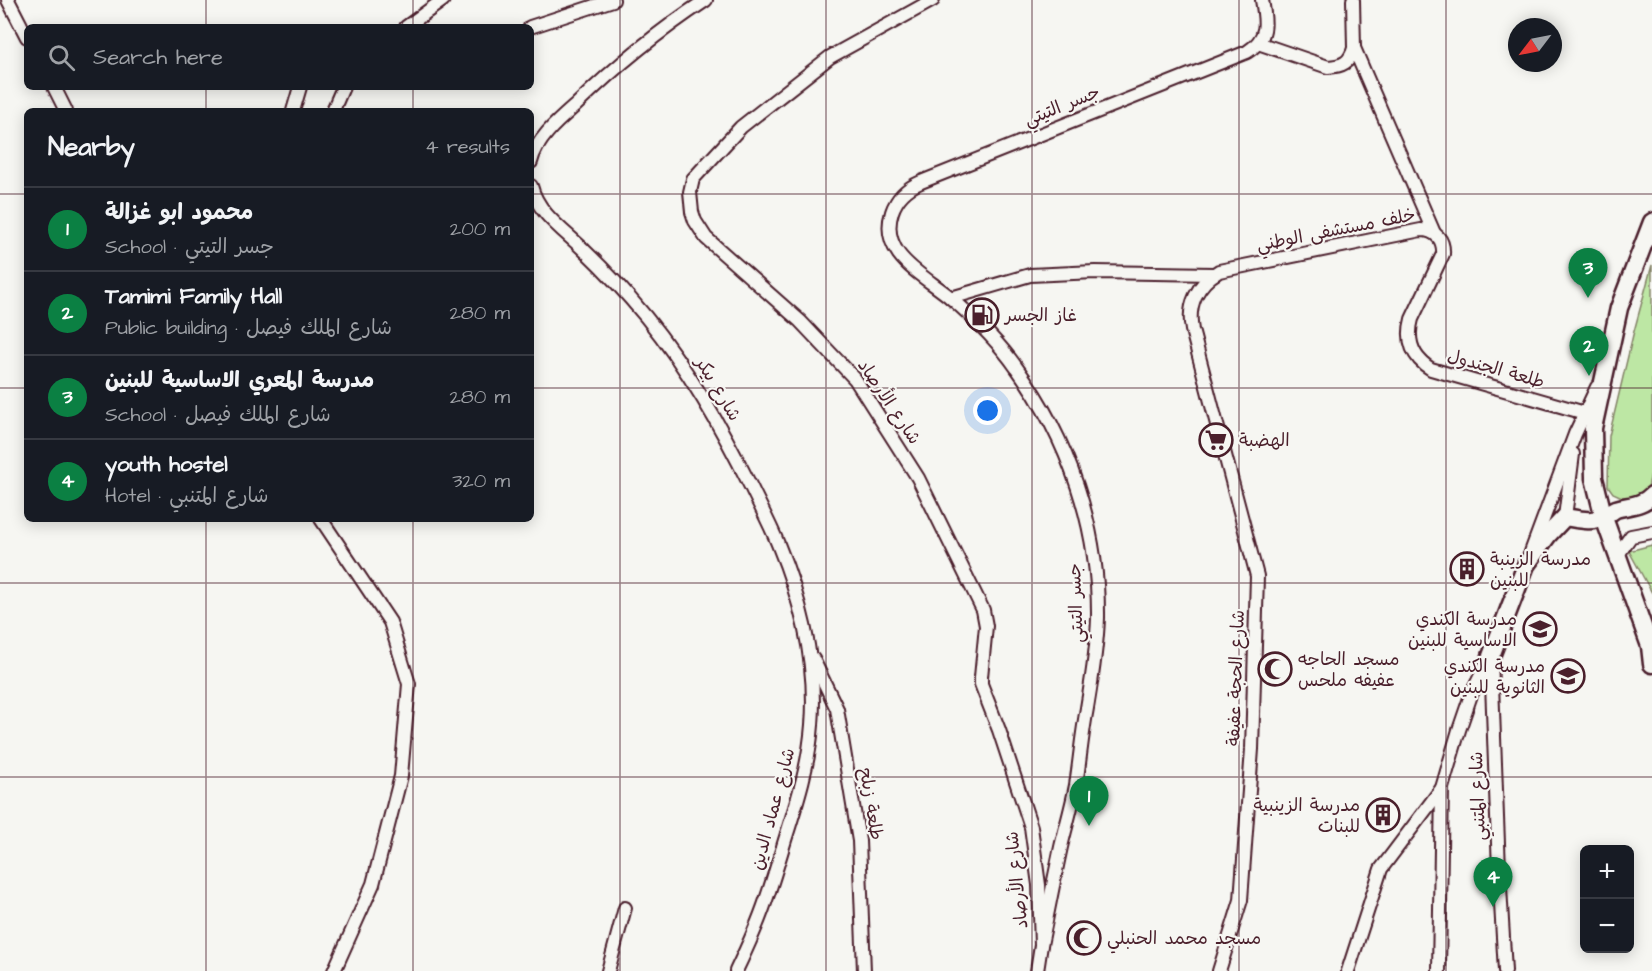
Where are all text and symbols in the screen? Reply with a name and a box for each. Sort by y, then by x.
north arrow [1508,18,1562,72]
search box [24,24,534,90]
icon: search [45,41,78,74]
text: Search here [93,42,223,73]
street label: جسر التيتي [1020,79,1105,135]
text: Nearby [48,129,135,165]
text: 4 results [425,133,510,161]
text: محمود ابو غزالة [105,197,253,228]
street label: خلف مستشفى الوطني [1254,202,1418,261]
text: 1 [66,215,69,243]
text: 200 m [450,215,510,243]
text: School · جسر التيتي [105,233,274,261]
pin: 3 [1568,248,1608,298]
text: Tamimi Family Hall [105,281,282,312]
fuel station icon: غاز الجسر [964,297,1000,333]
text: 2 [62,299,73,327]
text: 280 m [449,299,510,327]
place label: غاز الجسر [1003,303,1077,328]
text: Public building · شارع الملك فيصل [105,314,392,342]
pin: 2 [1570,326,1608,376]
street label: طلعة الجندول [1445,343,1547,395]
street label: شارع بيكر [688,350,747,426]
street label: شارع الأرصاد [851,355,927,449]
text: مدرسة المعري الاساسية للبنين [105,365,374,396]
text: 3 [62,383,73,411]
text: 280 m [449,383,510,411]
your location [973,396,1002,425]
text: School · شارع الملك فيصل [105,401,331,429]
supermarket icon: الهضبة [1198,422,1234,458]
place label: الهضبة [1239,428,1290,453]
text: youth hostel [105,449,228,480]
text: 4 [61,467,74,495]
text: 320 m [452,467,510,495]
text: Hotel · شارع المتنبي [105,482,268,510]
place label: مدرسة الزينبة للبنين [1490,547,1591,593]
building icon: مدرسة الزينبة للبنين [1449,551,1485,587]
street label: جسر التيتي [1062,562,1093,643]
place label: مدرسة الكندي الاساسية للبنين [1408,607,1517,653]
street label: شارع الحجة عفيفة [1221,610,1251,746]
school or university icon: مدرسة الكندي الاساسية للبنين [1522,611,1558,647]
place label: مسجد الحاجه عفيفه ملحس [1298,647,1399,693]
mosque icon: مسجد الحاجه عفيفه ملحس [1257,651,1293,687]
place label: مدرسة الكندي الثانوية للبنين [1444,654,1545,700]
school or university icon: مدرسة الكندي الثانوية للبنين [1550,658,1586,694]
street label: شارع عماد الدين [745,745,801,873]
street label: شارع المتنبي [1464,751,1495,841]
street label: طلعة زبلح [853,766,889,842]
pin: 1 [1070,776,1108,826]
place label: مدرسة الزينبية للبنات [1254,793,1360,839]
building icon: مدرسة الزينبية للبنات [1365,797,1401,833]
street label: شارع الأرصاد [999,830,1035,930]
map controls [1580,845,1634,953]
button: + [1580,845,1634,899]
pin: 4 [1474,858,1512,907]
button: − [1580,899,1634,953]
mosque icon: مسجد محمد الحنبلي [1066,920,1102,956]
place label: مسجد محمد الحنبلي [1107,926,1261,954]

